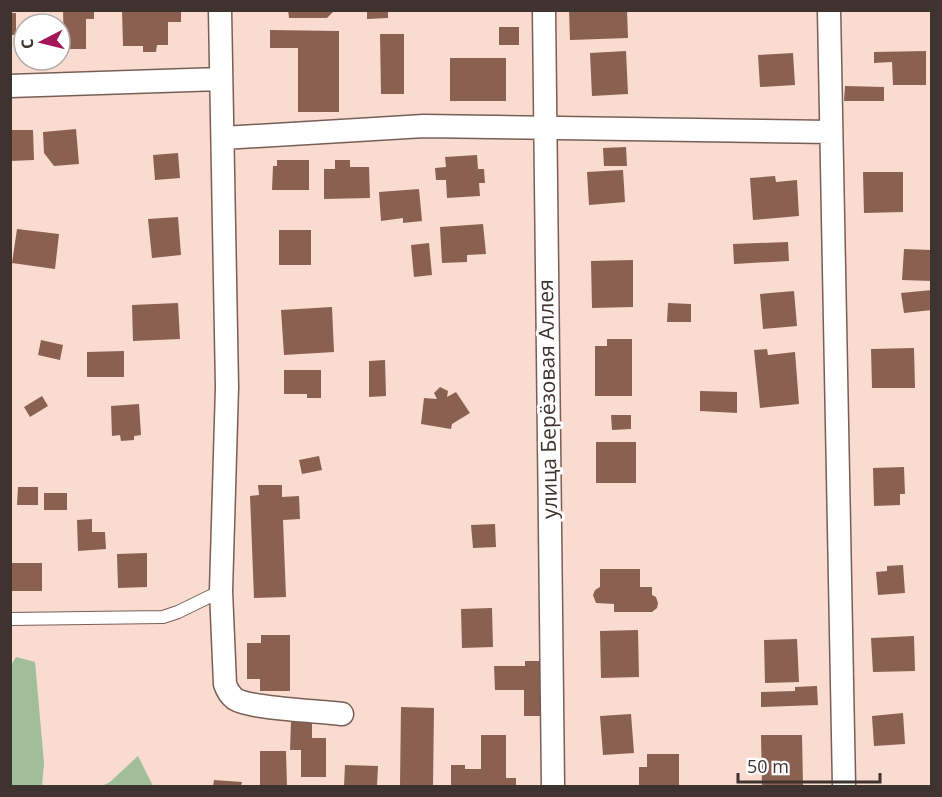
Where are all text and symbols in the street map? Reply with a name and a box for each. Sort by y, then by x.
north arrow [12,12,72,72]
text: С [16,37,39,50]
street label: улица Берёзовая Аллея [531,279,563,519]
scale bar [738,746,880,784]
text: 50 m [747,754,789,778]

